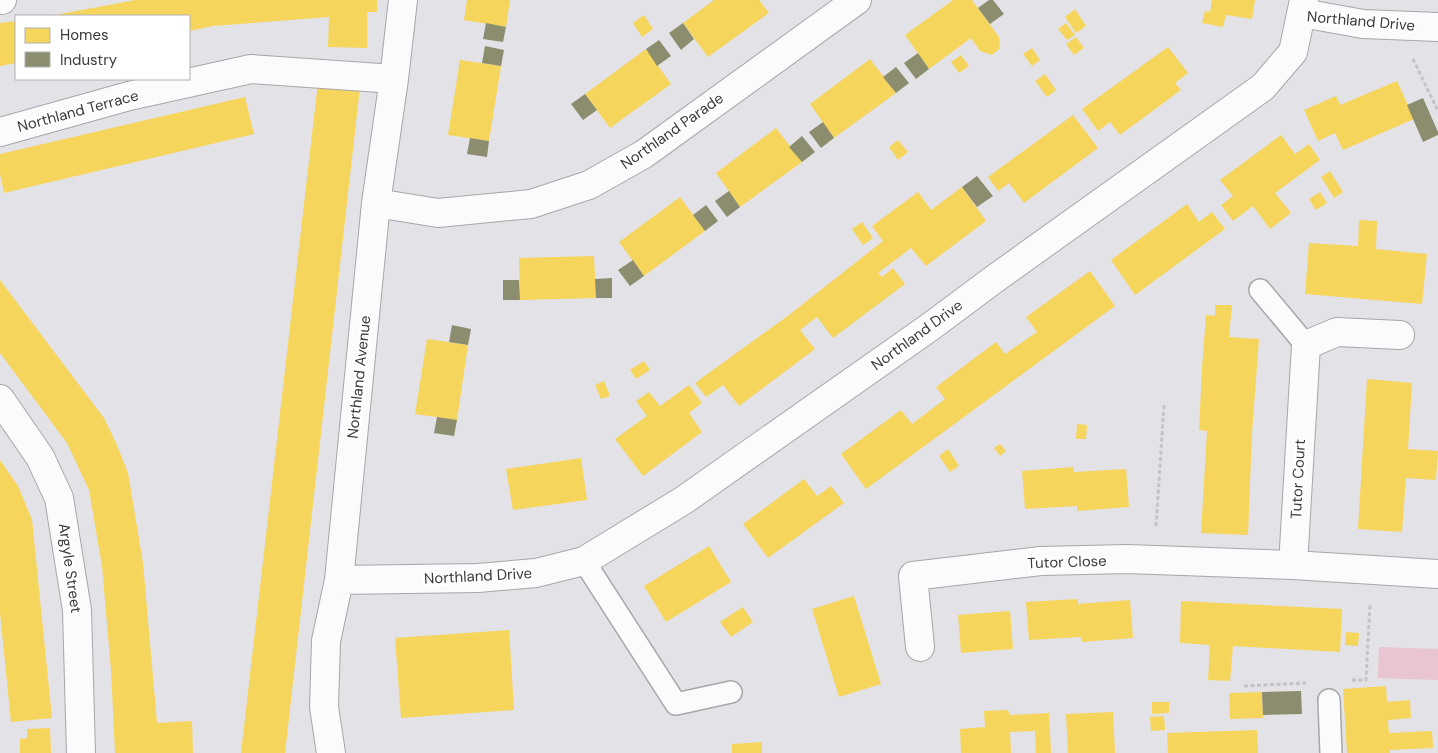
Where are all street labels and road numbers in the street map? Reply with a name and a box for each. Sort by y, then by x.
street label: Northland Drive [1306,6,1416,36]
street label: Northland Terrace [15,85,141,137]
street label: Northland Parade [617,88,727,174]
street label: Northland Drive [867,295,967,375]
street label: Northland Avenue [343,314,375,440]
street label: Tutor Court [1286,438,1310,519]
street label: Argyle Street [54,522,86,614]
street label: Tutor Close [1027,551,1107,573]
street label: Northland Drive [423,563,533,589]

